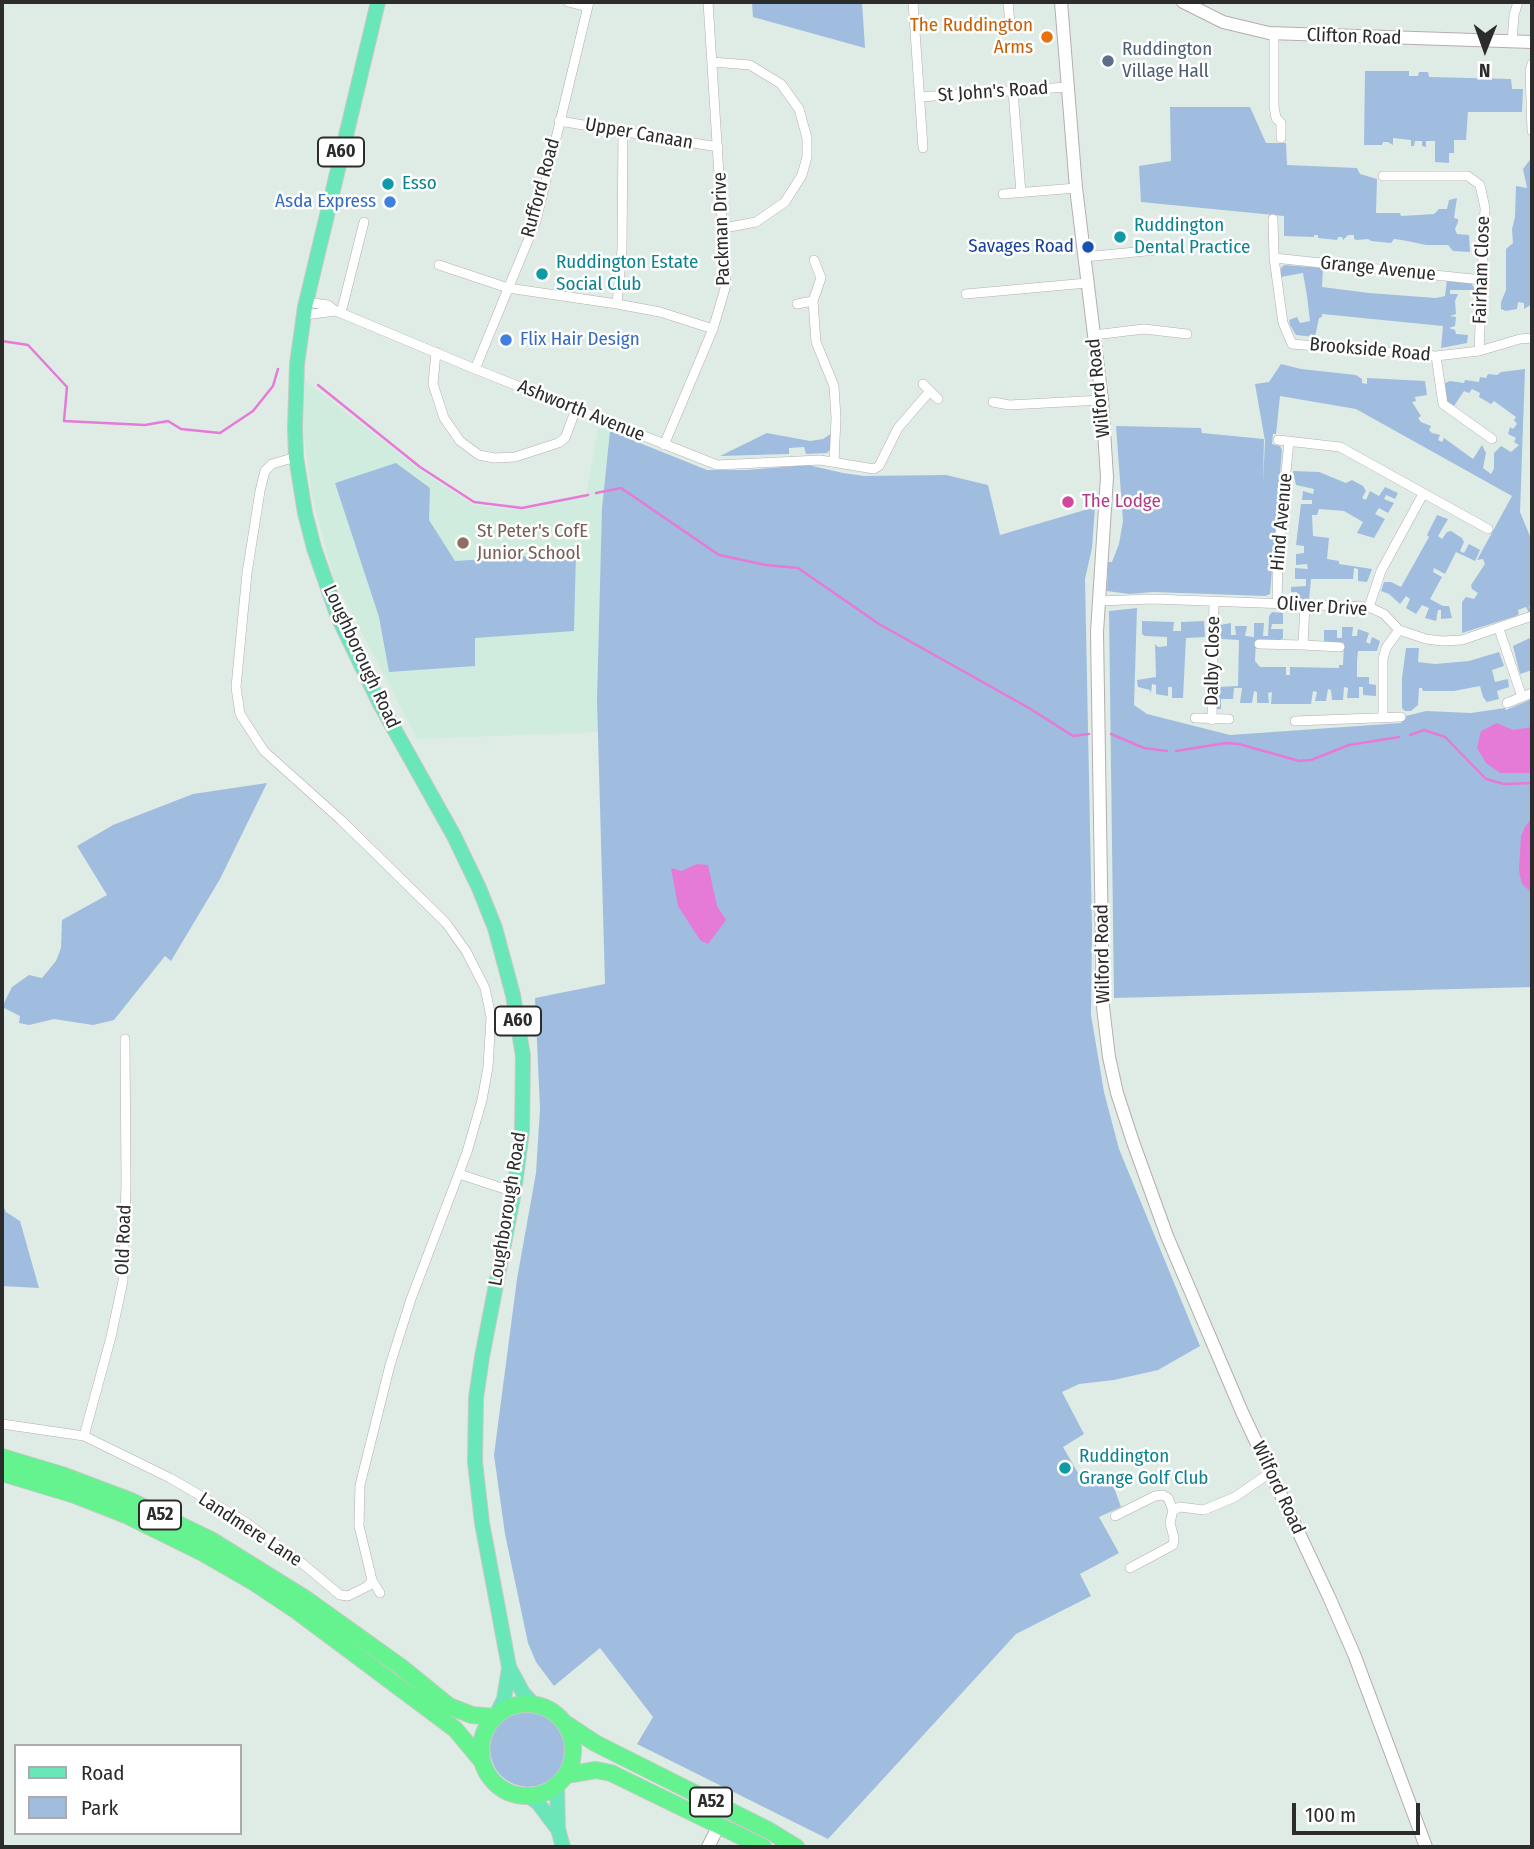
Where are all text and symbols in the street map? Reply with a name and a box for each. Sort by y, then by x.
north arrow [1450,14,1520,84]
place label: The Ruddington Arms [910,15,1033,59]
street label: Clifton Road [1306,24,1402,50]
marker: The Ruddington Arms [1039,29,1055,45]
place label: Ruddington Village Hall [1122,39,1212,83]
marker: Ruddington Village Hall [1100,53,1116,69]
text: N [1479,59,1491,82]
street label: St John's Road [937,77,1049,107]
street label: Upper Canaan [583,113,695,155]
street label: Rufford Road [517,136,565,240]
road number: A60 [318,138,364,167]
street label: Packman Drive [709,172,735,286]
place label: Esso [402,173,437,195]
marker: Esso [380,176,396,192]
place label: Asda Express [275,191,376,213]
marker: Asda Express [382,194,398,210]
place label: Ruddington Dental Practice [1134,215,1250,259]
street label: Fairham Close [1469,216,1495,324]
marker: Ruddington Dental Practice [1112,229,1128,245]
place label: Savages Road [968,236,1074,258]
marker: Savages Road [1080,239,1096,255]
place label: Ruddington Estate Social Club [556,252,698,296]
street label: Grange Avenue [1319,252,1437,286]
marker: Ruddington Estate Social Club [534,266,550,282]
place label: Flix Hair Design [520,329,640,351]
marker: Flix Hair Design [498,332,514,348]
street label: Brookside Road [1308,333,1432,367]
street label: Wilford Road [1082,337,1116,439]
street label: Ashworth Avenue [514,375,648,447]
street label: Hind Avenue [1266,472,1298,572]
place label: The Lodge [1082,491,1161,513]
marker: The Lodge [1060,494,1076,510]
place label: St Peter's CofE Junior School [477,521,588,565]
marker: St Peter's CofE Junior School [455,535,471,551]
street label: Loughborough Road [318,582,404,732]
street label: Oliver Drive [1276,592,1368,622]
street label: Dalby Close [1201,616,1225,706]
street label: Wilford Road [1091,904,1115,1004]
road number: A60 [495,1006,541,1036]
street label: Loughborough Road [485,1130,531,1288]
street label: Old Road [111,1204,137,1276]
street label: Wilford Road [1247,1438,1309,1538]
place label: Ruddington Grange Golf Club [1079,1446,1208,1490]
marker: Ruddington Grange Golf Club [1057,1460,1073,1476]
street label: Landmere Lane [194,1488,306,1572]
road number: A52 [139,1500,181,1530]
legend [14,1744,242,1835]
text: Road [81,1760,125,1786]
road number: A52 [690,1788,732,1816]
scale bar [1296,1790,1424,1834]
text: Park [81,1795,118,1821]
text: 100 m [1305,1802,1356,1828]

